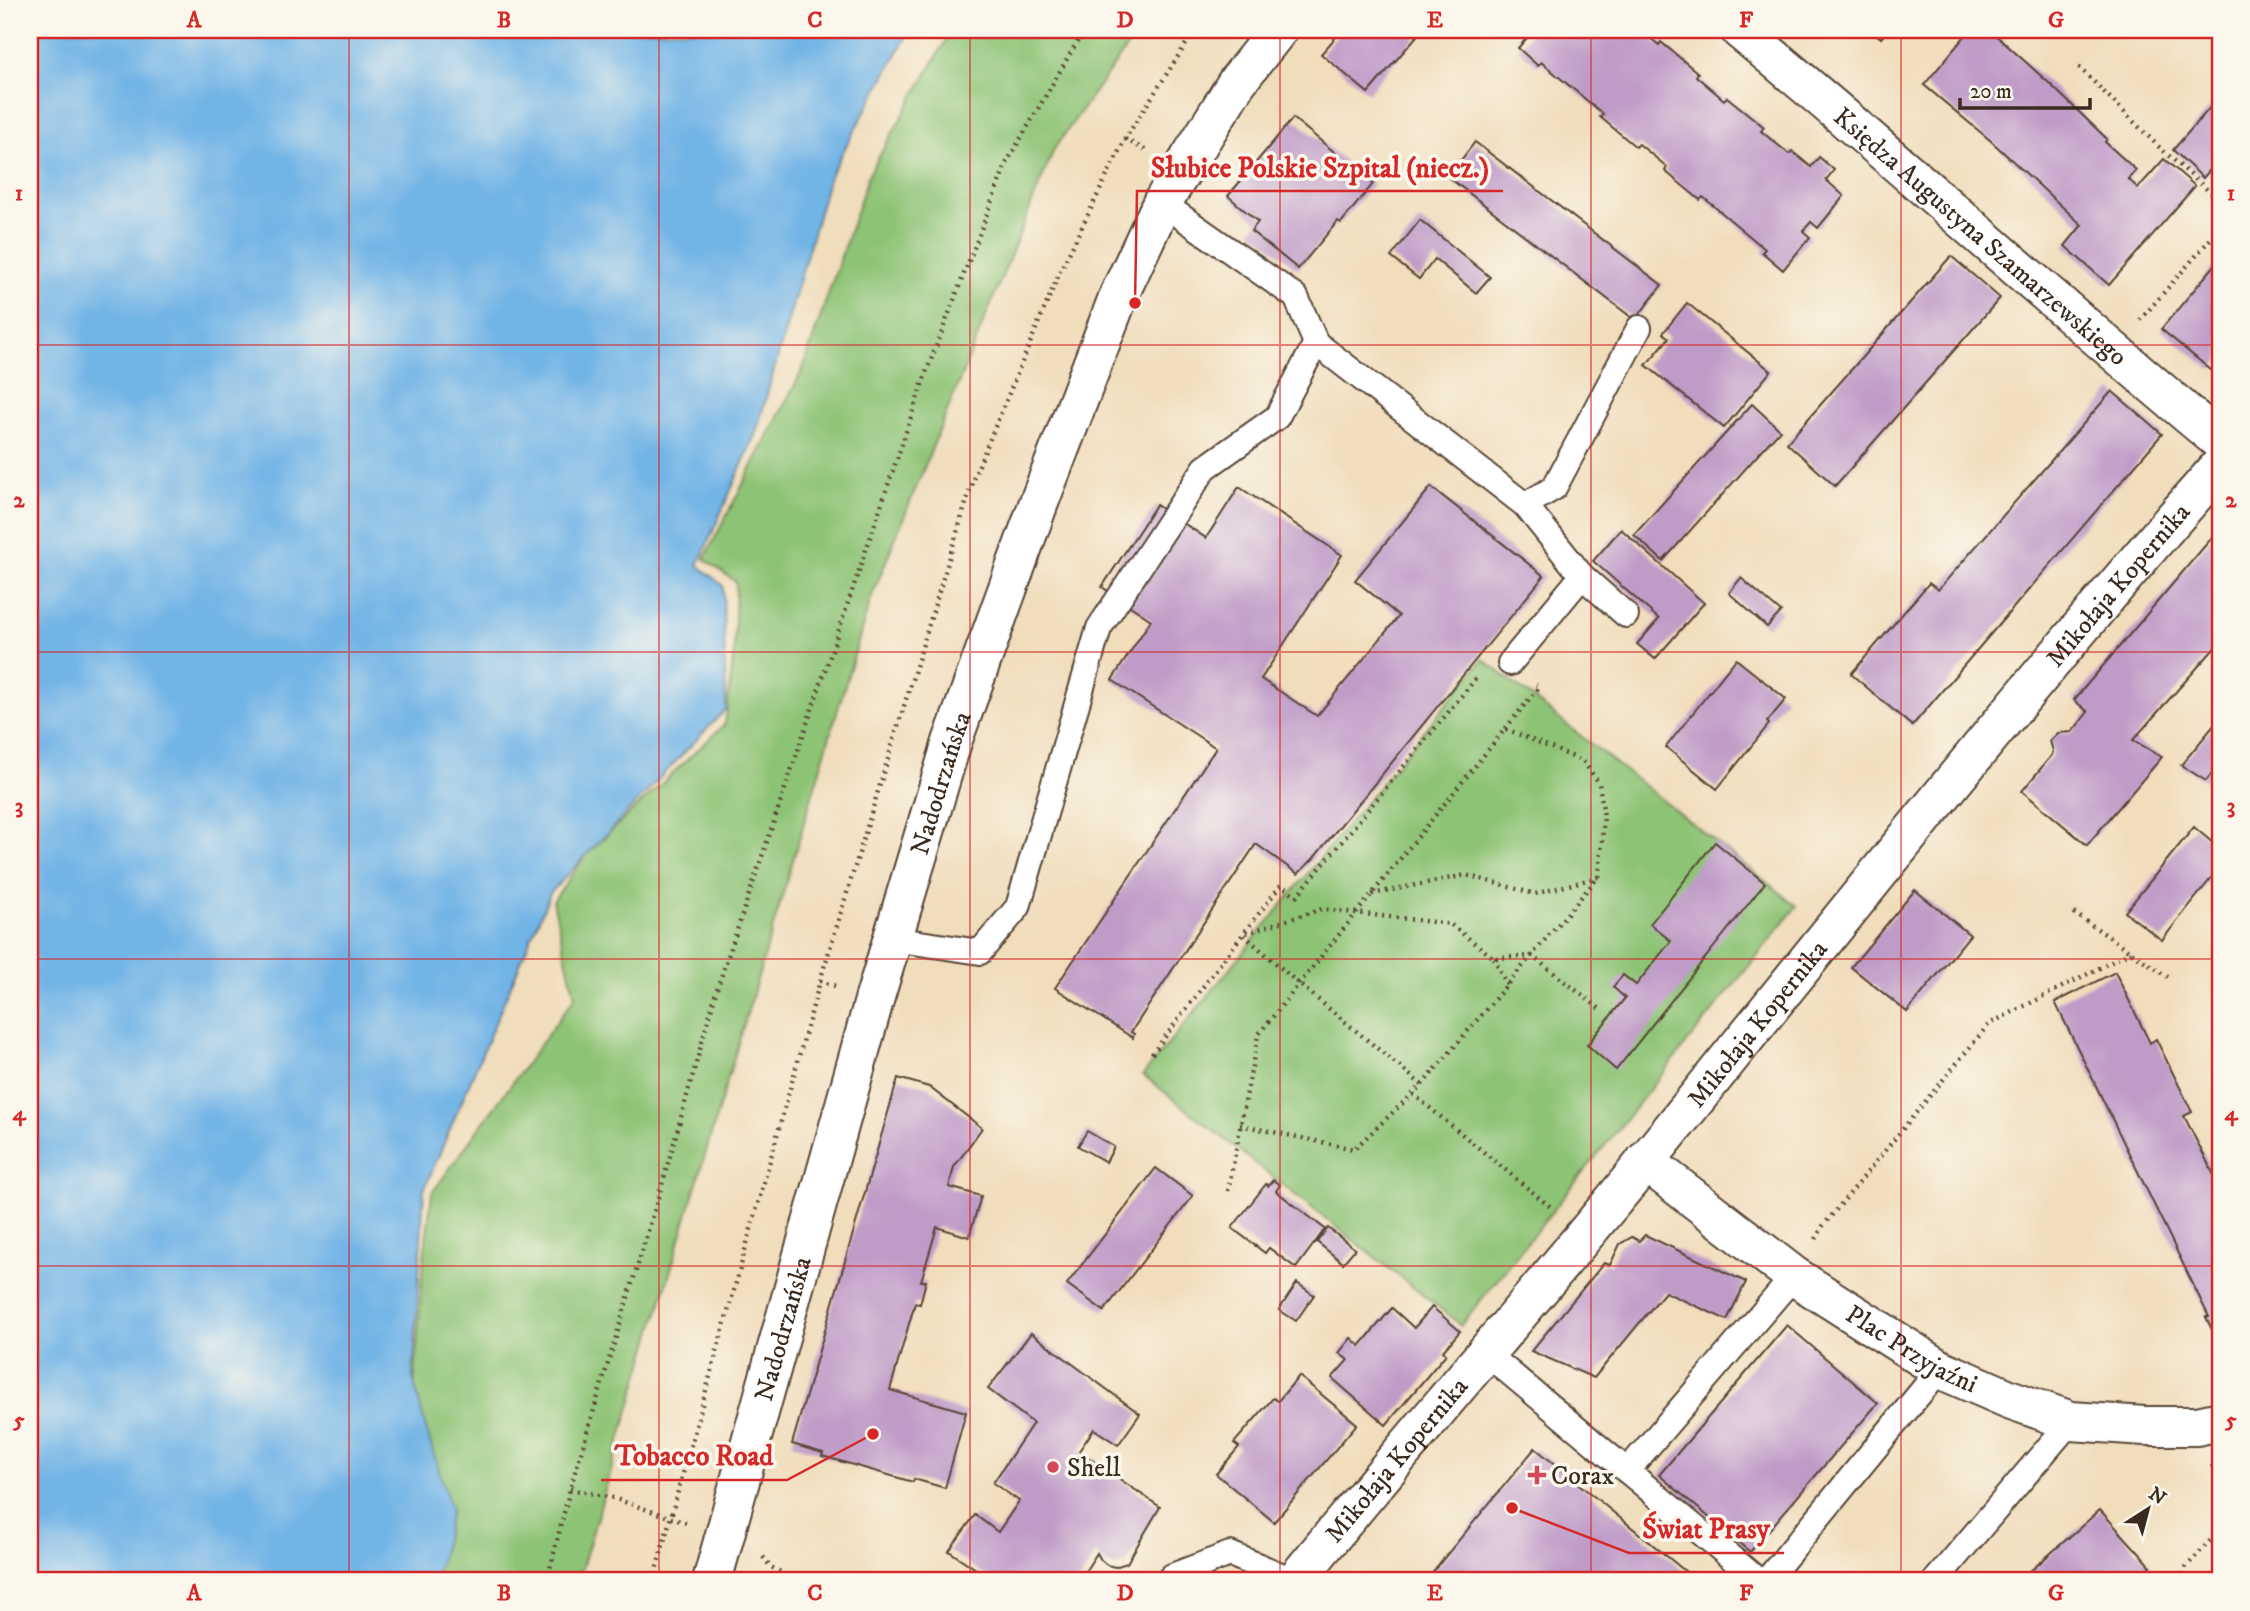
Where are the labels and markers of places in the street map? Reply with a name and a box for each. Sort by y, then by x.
callout: Słubice Polskie Szpital (niecz.) [1137,142,1503,191]
callout: Tobacco Road [601,1431,787,1480]
place label: Shell [1067,1452,1121,1485]
marker: Shell [1045,1459,1061,1475]
place label: Corax [1551,1460,1615,1493]
marker: Corax [1529,1467,1545,1483]
callout: Świat Prasy [1629,1504,1784,1553]

